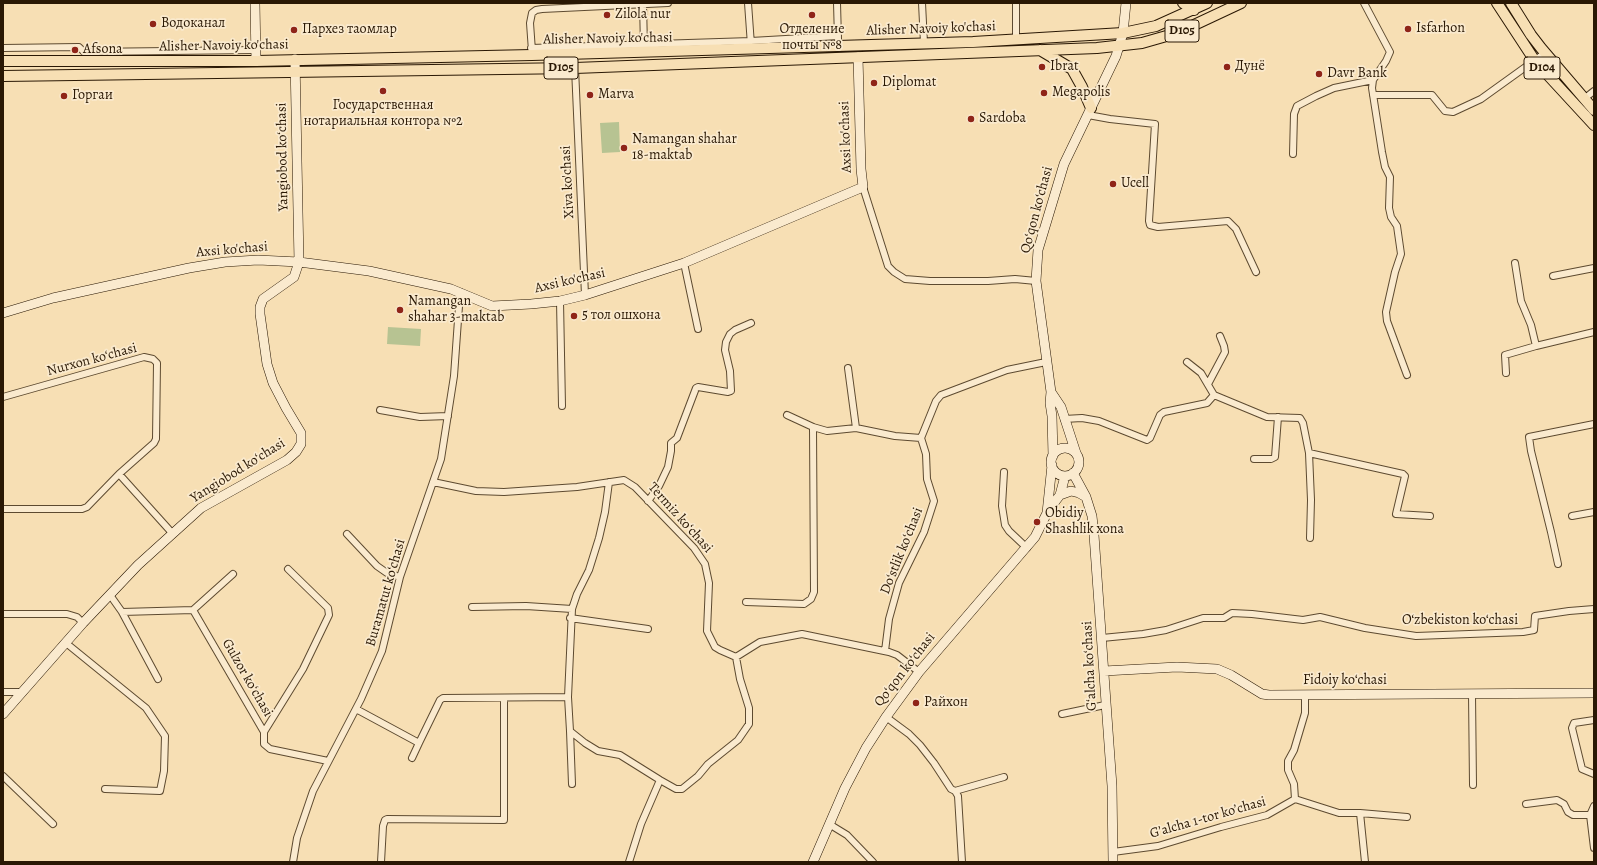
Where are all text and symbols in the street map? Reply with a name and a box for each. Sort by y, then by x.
place label: Zilola nur [615,7,671,23]
marker: Zilola nur [602,10,612,20]
marker: Отделение почты №8 [807,10,817,20]
place label: Водоканал [161,16,225,32]
street label: Alisher Navoiy ko'chasi [866,18,996,40]
marker: Водоканал [148,19,158,29]
road number: D105 [1165,20,1199,42]
place label: Isfarhon [1416,21,1465,37]
place label: Пархез таомлар [302,22,397,38]
place label: Отделение почты №8 [779,22,845,54]
marker: Isfarhon [1403,24,1413,34]
marker: Пархез таомлар [289,25,299,35]
street label: Alisher Navoiy ko'chasi [543,29,673,49]
street label: Alisher Navoiy ko'chasi [159,36,289,56]
place label: Afsona [83,42,123,58]
marker: Afsona [70,45,80,55]
road number: D105 [544,57,578,79]
road number: D104 [1524,57,1560,79]
place label: Ibrat [1050,59,1079,75]
place label: Дунё [1235,59,1265,75]
marker: Ibrat [1037,62,1047,72]
marker: Дунё [1222,62,1232,72]
place label: Davr Bank [1327,66,1387,82]
marker: Davr Bank [1314,69,1324,79]
place label: Diplomat [882,75,936,91]
marker: Diplomat [869,78,879,88]
place label: Megapolis [1052,85,1110,101]
marker: Государственная нотариальная контора №2 [378,86,388,96]
place label: Marva [598,87,634,103]
place label: Горгаи [72,88,113,104]
marker: Megapolis [1039,88,1049,98]
marker: Marva [585,90,595,100]
marker: Горгаи [59,91,69,101]
place label: Государственная нотариальная контора №2 [303,98,463,130]
street label: Axsi ko'chasi [836,101,856,173]
street label: Yangiobod koʻchasi [274,102,292,212]
place label: Sardoba [979,111,1026,127]
marker: Sardoba [966,114,976,124]
place label: Namangan shahar 18-maktab [632,132,737,164]
marker: Namangan shahar 18-maktab [619,143,629,153]
street label: Xiva ko'chasi [558,145,578,219]
street label: Qoʻqon koʻchasi [1017,165,1057,255]
place label: Ucell [1121,176,1149,192]
marker: Ucell [1108,179,1118,189]
street label: Axsi ko'chasi [195,238,269,262]
street label: Axsi ko'chasi [533,265,607,297]
place label: Namangan shahar 3-maktab [408,294,504,326]
marker: Namangan shahar 3-maktab [395,305,405,315]
place label: 5 тол ошхона [582,308,661,324]
marker: 5 тол ошхона [569,311,579,321]
street label: Nurxon koʻchasi [45,340,139,380]
street label: Yangiobod koʻchasi [187,435,289,507]
street label: Termiz koʻchasi [644,479,716,557]
street label: Doʻstlik koʻchasi [877,505,927,597]
place label: Obidiy Shashlik xona [1045,506,1124,538]
marker: Obidiy Shashlik xona [1032,517,1042,527]
street label: Buramatut koʻchasi [363,537,409,649]
street label: Oʻzbekiston koʻchasi [1402,613,1518,629]
street label: Gʻalcha koʻchasi [1079,621,1101,711]
street label: Qoʻqon koʻchasi [871,630,939,710]
street label: Gulzor koʻchasi [218,636,276,720]
street label: Fidoiy koʻchasi [1303,673,1387,689]
place label: Райхон [924,695,968,711]
marker: Райхон [911,698,921,708]
street label: Gʼalcha 1-tor koʼchasi [1148,793,1268,843]

